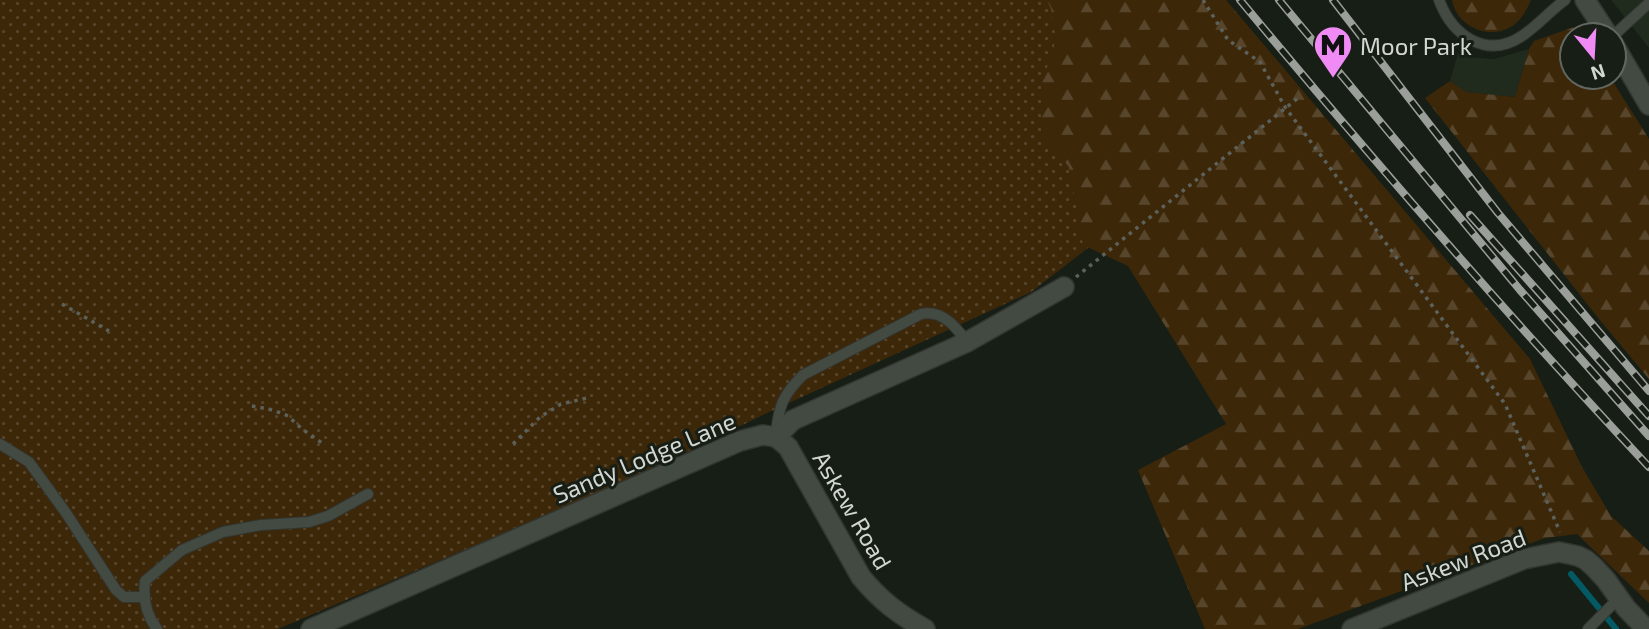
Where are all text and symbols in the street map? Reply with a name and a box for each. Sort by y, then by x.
north arrow [1558,21,1628,91]
metro station icon: Moor Park [1312,24,1354,79]
place label: Moor Park [1360,31,1472,60]
text: N [1588,60,1608,86]
street label: Sandy Lodge Lane [548,405,740,509]
street label: Askew Road [807,446,899,574]
street label: Askew Road [1396,522,1530,596]

